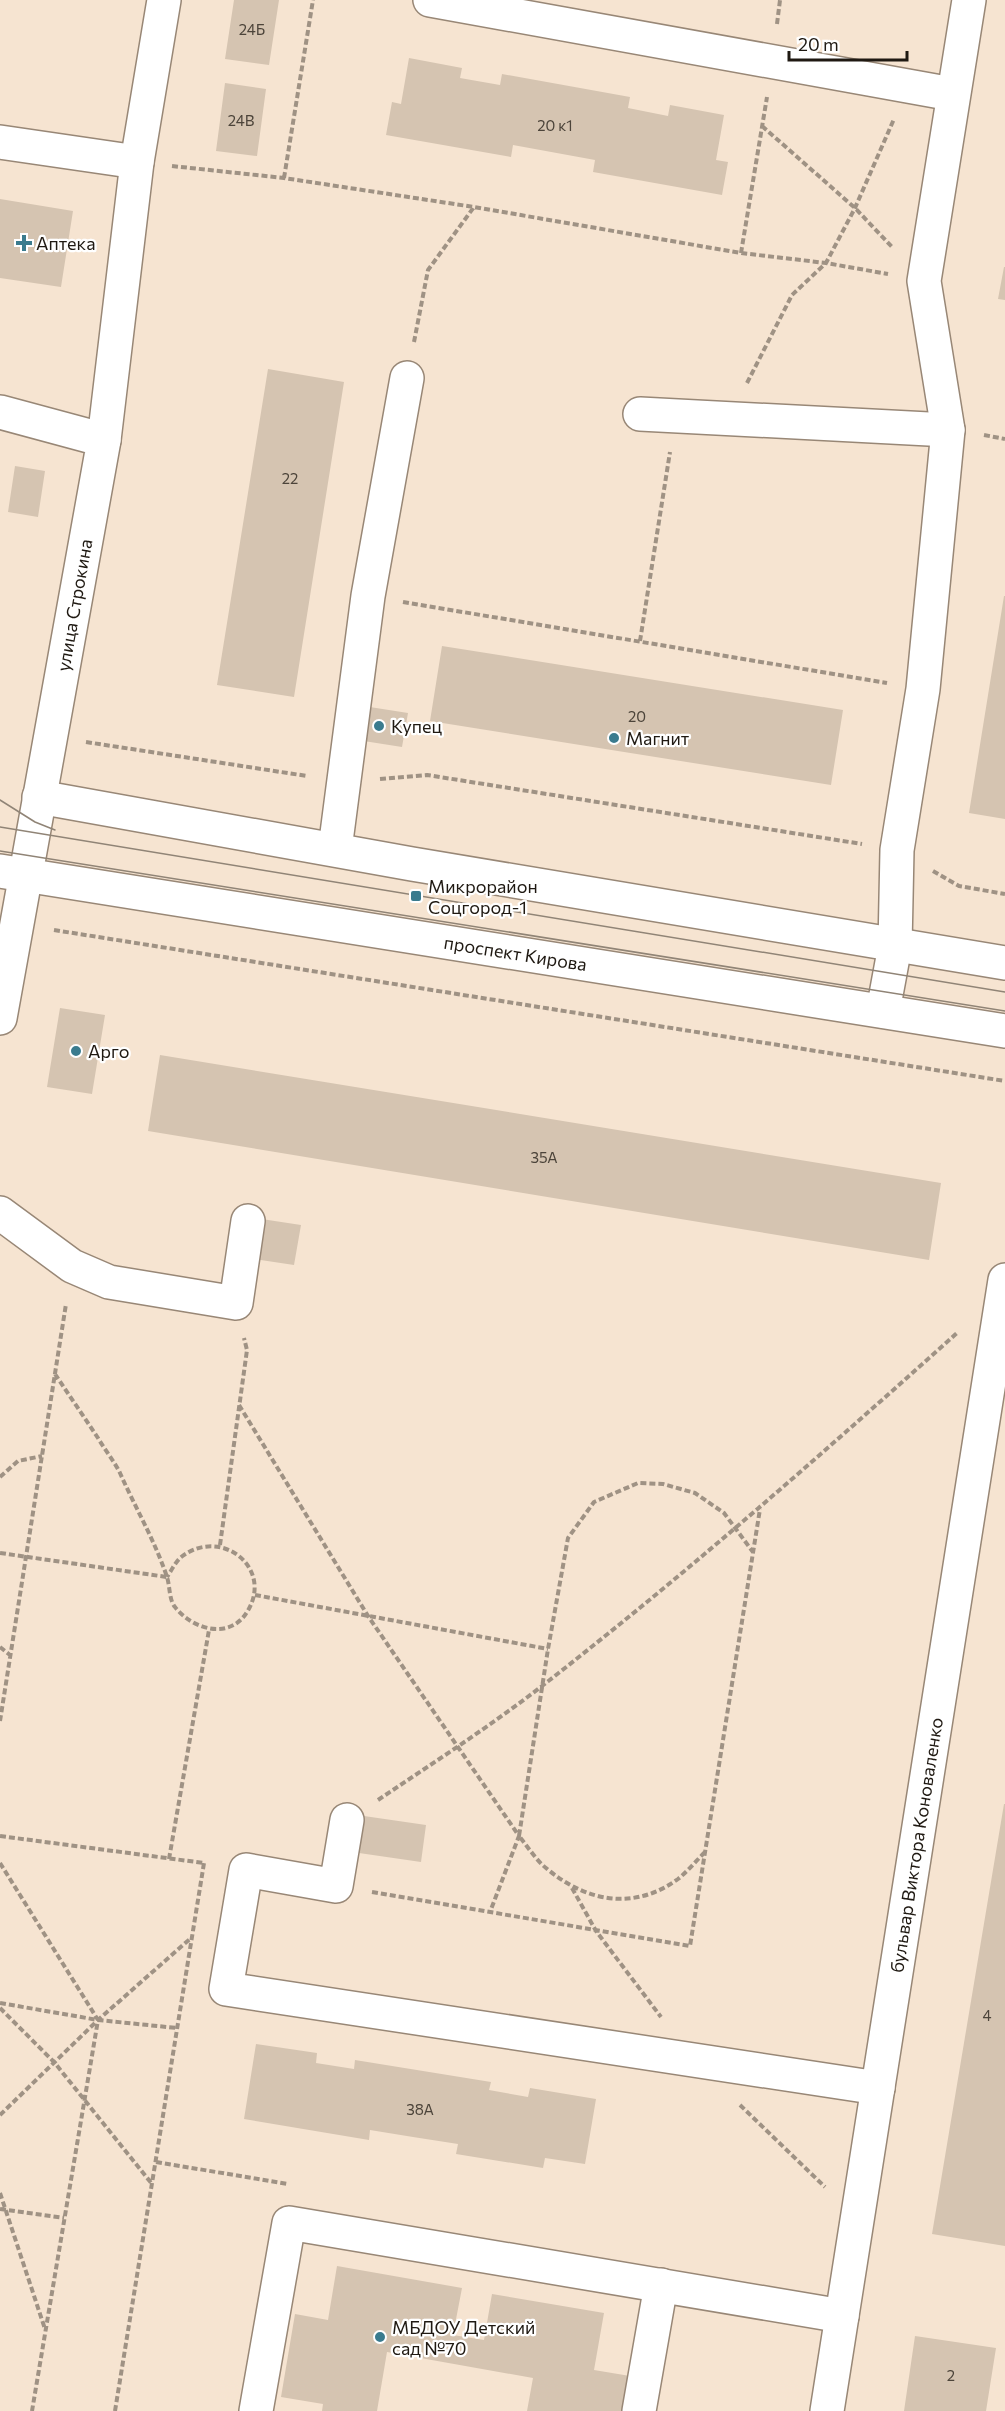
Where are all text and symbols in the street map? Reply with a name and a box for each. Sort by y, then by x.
house number: 24Б [239,20,265,38]
scale bar [789,24,908,62]
text: 20 m [798,33,839,55]
house number: 24В [228,111,255,129]
house number: 20 к1 [537,116,573,134]
place label: Аптека [36,232,95,254]
marker: Аптека [17,236,31,250]
house number: 22 [282,469,298,487]
street label: улица Строкина [52,537,96,673]
house number: 20 [628,707,646,725]
place label: Купец [391,715,443,737]
marker: Купец [372,719,386,733]
place label: Магнит [626,727,690,749]
marker: Магнит [607,731,621,745]
place label: Микрорайон Соцгород-1 [428,875,538,918]
marker: Микрорайон Соцгород-1 [409,889,423,903]
street label: проспект Кирова [442,931,589,975]
place label: Арго [88,1040,129,1062]
marker: Арго [69,1044,83,1058]
house number: 35А [530,1148,558,1166]
street label: бульвар Виктора Коноваленко [885,1716,947,1974]
house number: 4 [983,2006,992,2024]
house number: 38А [406,2100,434,2118]
place label: МБДОУ Детский сад №70 [392,2316,535,2359]
marker: МБДОУ Детский сад №70 [373,2330,387,2344]
house number: 2 [947,2366,955,2384]

